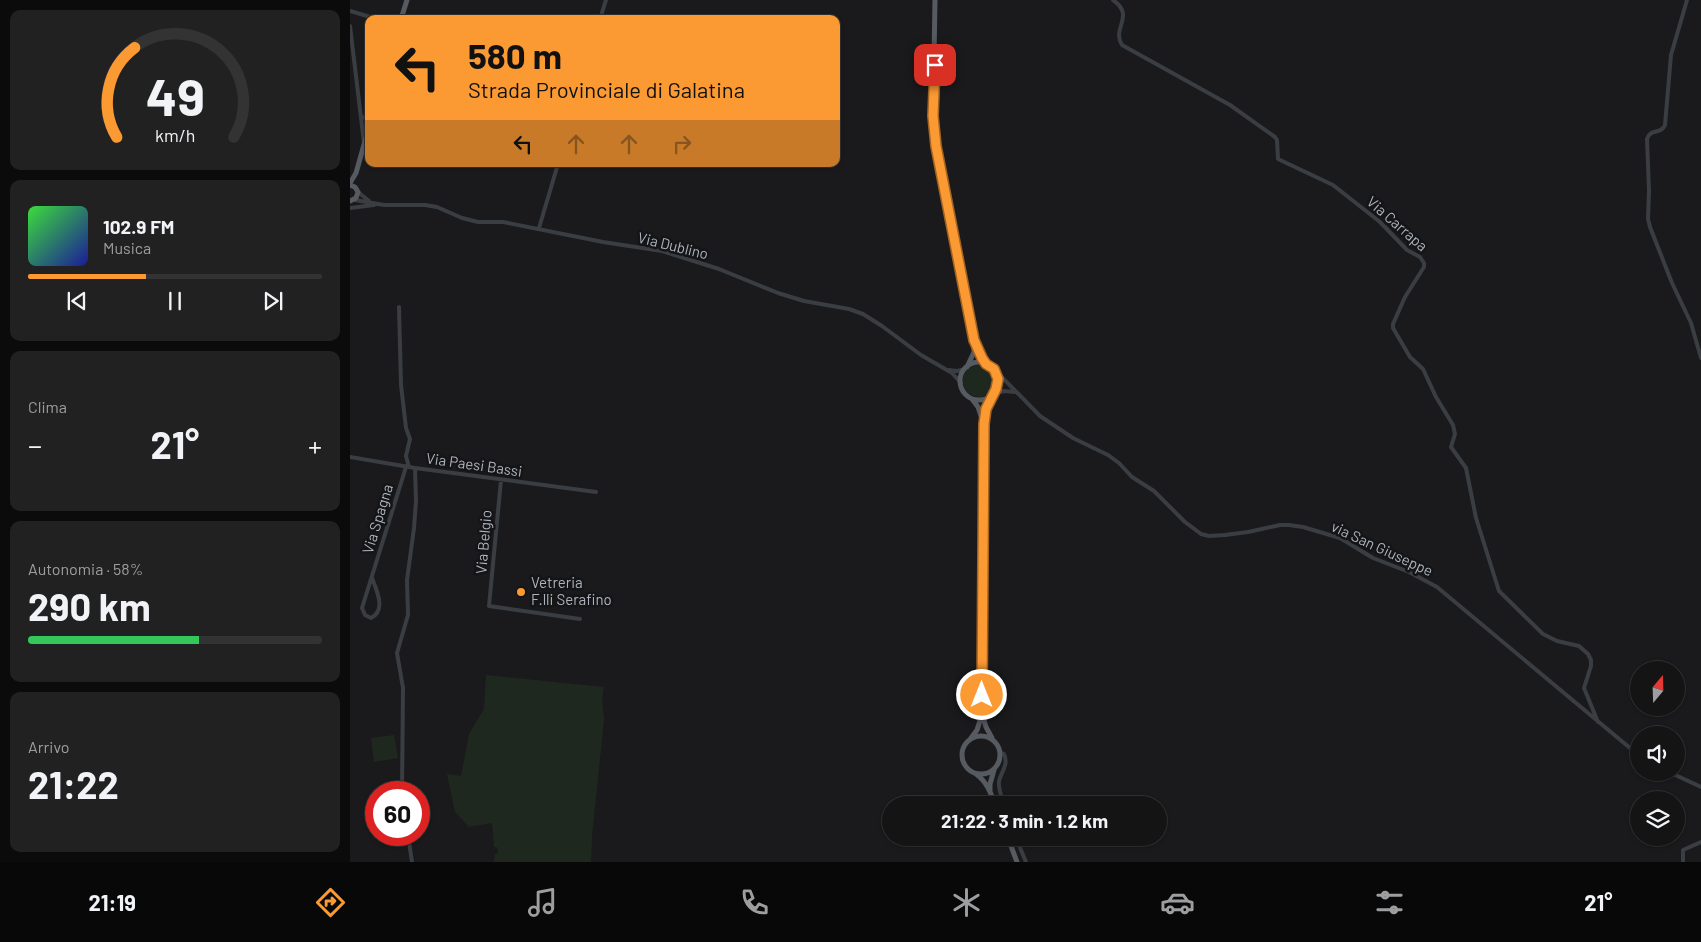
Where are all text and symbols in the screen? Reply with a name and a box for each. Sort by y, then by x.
text: 580 m [468,34,562,76]
icon: left [385,35,450,100]
pin [914,44,956,86]
icon: arrive [921,51,949,79]
text: 49 [145,64,205,126]
text: Strada Provinciale di Galatina [468,76,745,102]
text: km/h [155,124,195,146]
icon: left [509,130,537,158]
icon: ahead [562,130,590,158]
icon: ahead [615,130,643,158]
icon: right [668,130,696,158]
street label: Via Carrapa [1364,192,1432,254]
text: 102.9 FM [103,215,174,238]
street label: Via Dublino [636,228,710,262]
text: Musica [103,238,151,257]
icon: previous [63,287,91,315]
icon: pause [161,287,189,315]
icon: next [259,287,287,315]
text: Clima [28,397,67,416]
text: 21° [151,421,199,467]
text: − [28,428,42,462]
text: + [308,428,322,462]
street label: Via Paesi Bassi [425,448,523,480]
street label: Via Spagna [358,482,396,556]
street label: Via Belgio [471,509,495,575]
street label: via San Giuseppe [1329,517,1436,579]
text: Autonomia · 58% [28,559,143,578]
place label: Vetreria F.lli Serafino [531,573,612,608]
text: 290 km [28,583,151,629]
marker: Vetreria F.lli Serafino [515,586,527,598]
north arrow [1630,661,1685,716]
map controls [1630,661,1685,846]
position arrow [955,668,1007,720]
button: sound [1630,726,1685,781]
text: Arrivo [28,737,70,756]
text: 21:22 [28,761,119,807]
speed limit sign: 60 [365,781,430,846]
button: layers [1630,791,1685,846]
text: 21:22 · 3 min · 1.2 km [941,809,1108,832]
icon: directions [313,885,348,920]
icon: music [525,885,560,920]
icon: phone [737,885,772,920]
icon: climate [949,885,984,920]
icon: car [1160,885,1195,920]
icon: filters [1372,885,1407,920]
text: 21:19 [88,889,136,915]
text: 21° [1584,889,1613,915]

